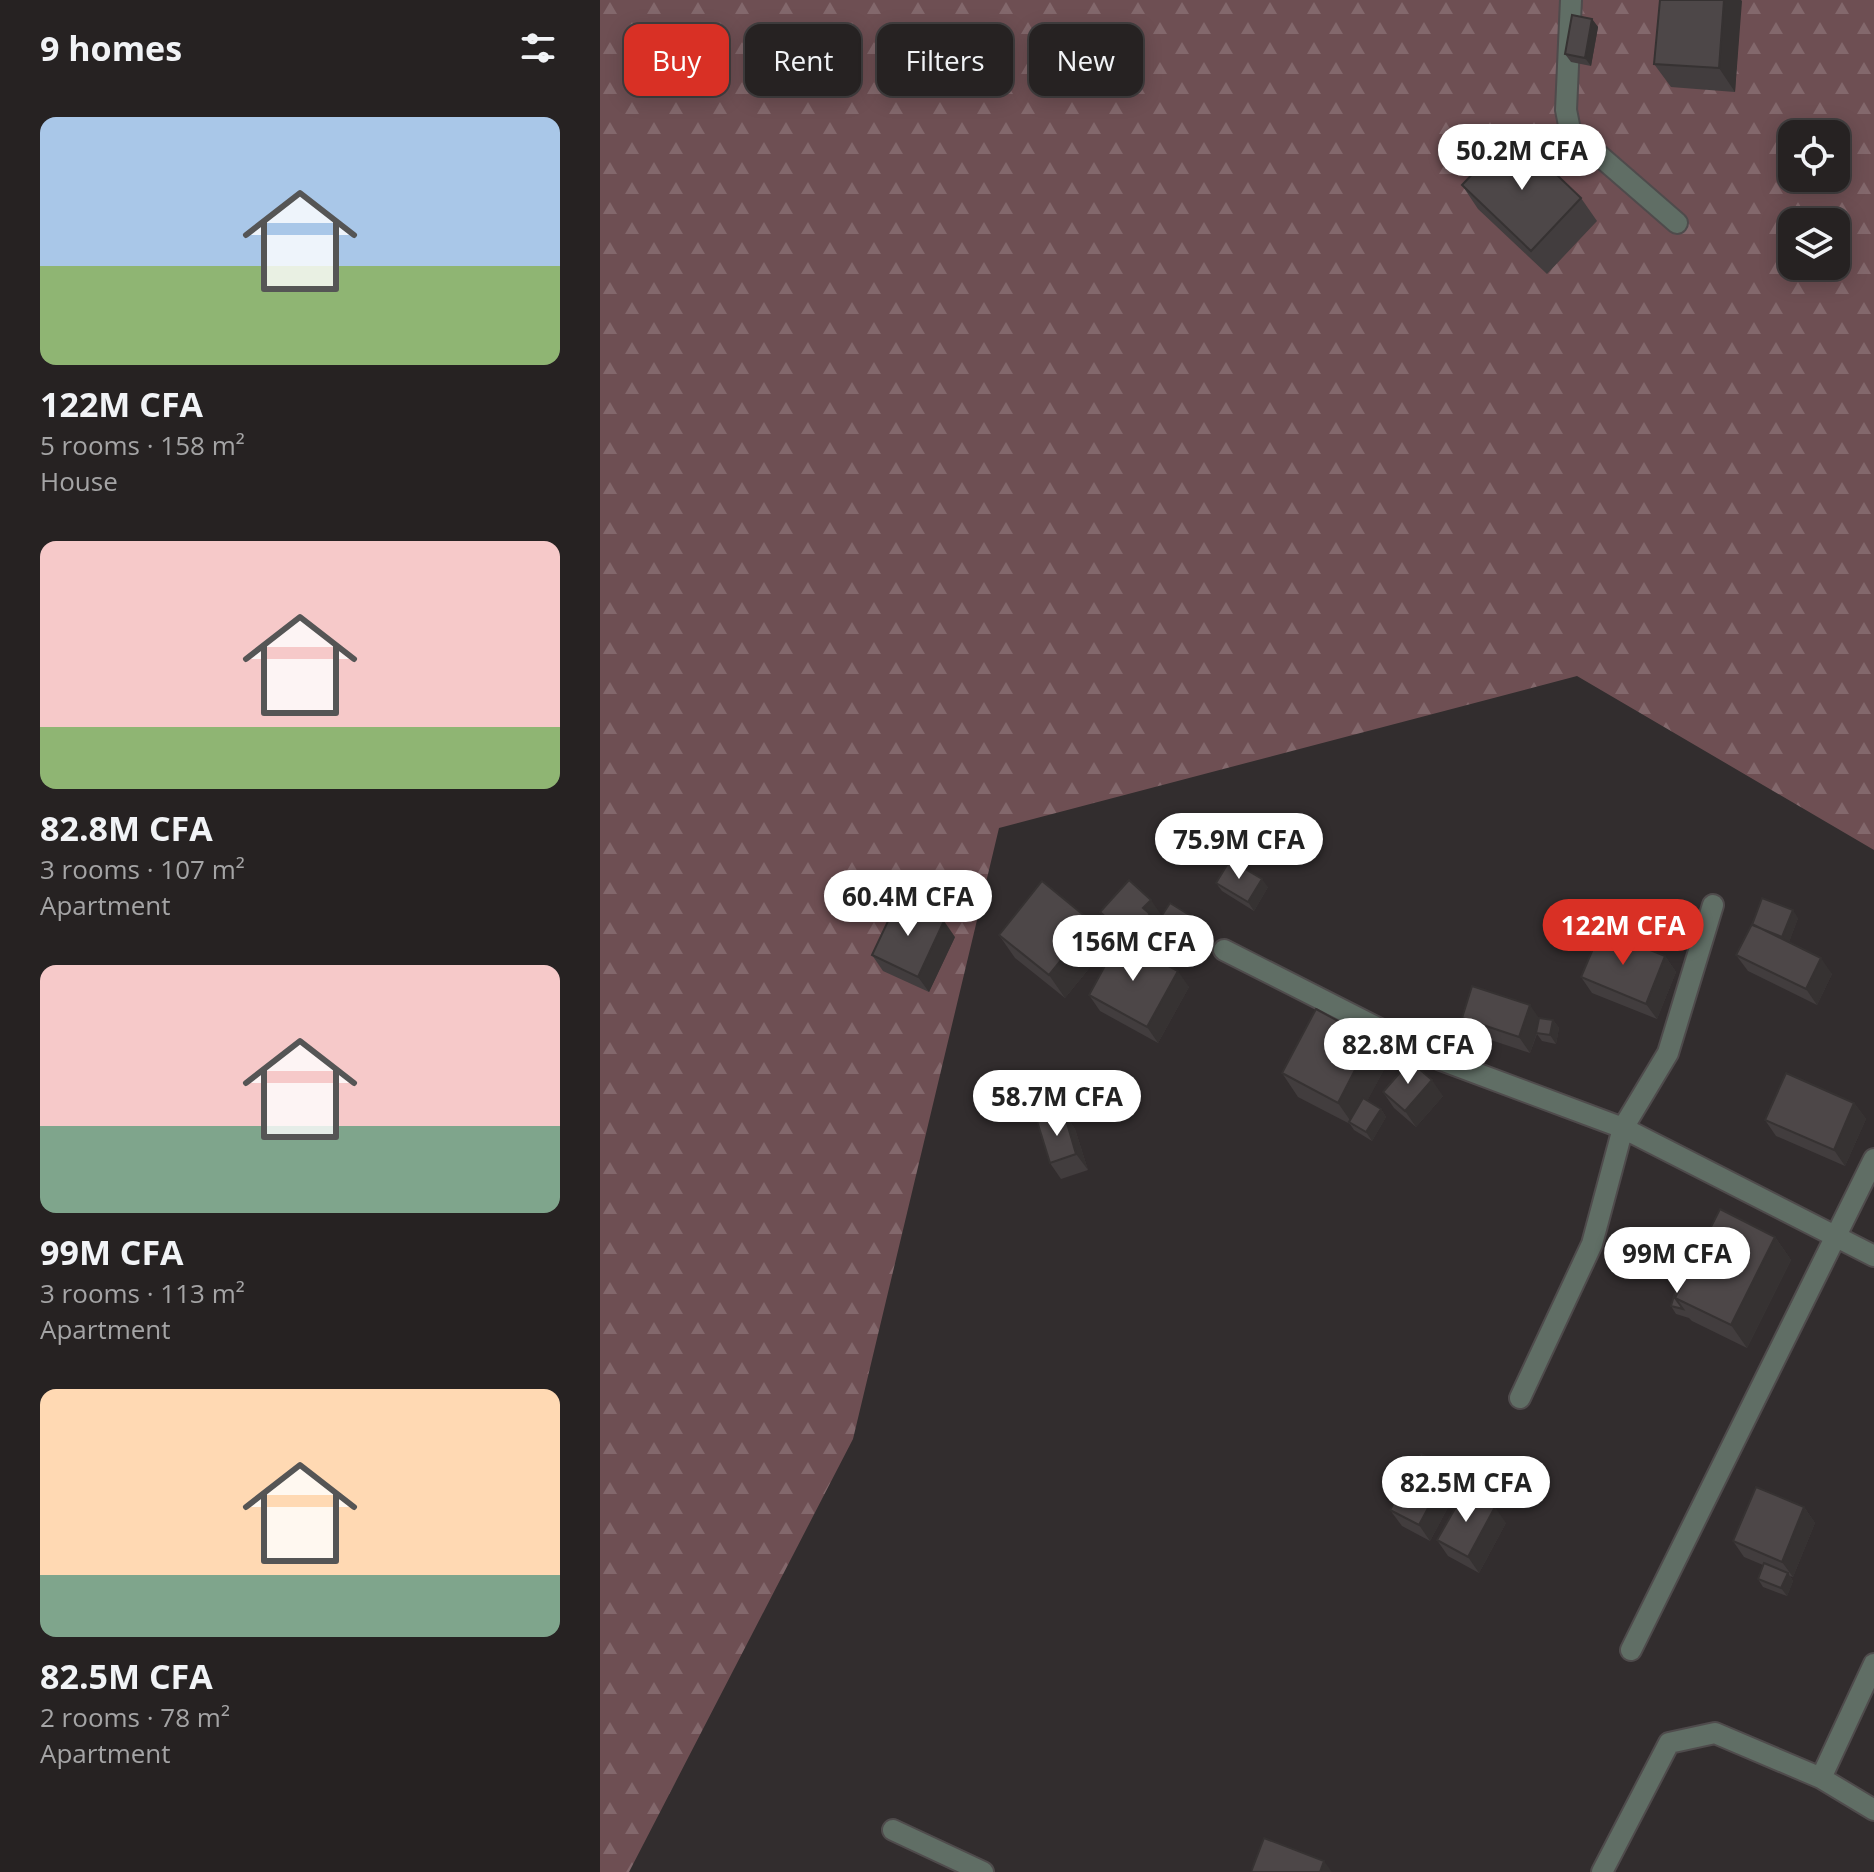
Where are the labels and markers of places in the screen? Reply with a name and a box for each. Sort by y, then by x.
pin: 50.2M CFA [1430,124,1614,192]
pin: 75.9M CFA [1147,813,1331,881]
pin: 60.4M CFA [816,870,1000,938]
pin: 122M CFA [1540,899,1706,967]
pin: 156M CFA [1050,915,1216,983]
pin: 82.8M CFA [1316,1018,1500,1086]
pin: 58.7M CFA [965,1070,1149,1138]
pin: 99M CFA [1603,1227,1751,1295]
pin: 82.5M CFA [1374,1456,1558,1524]

